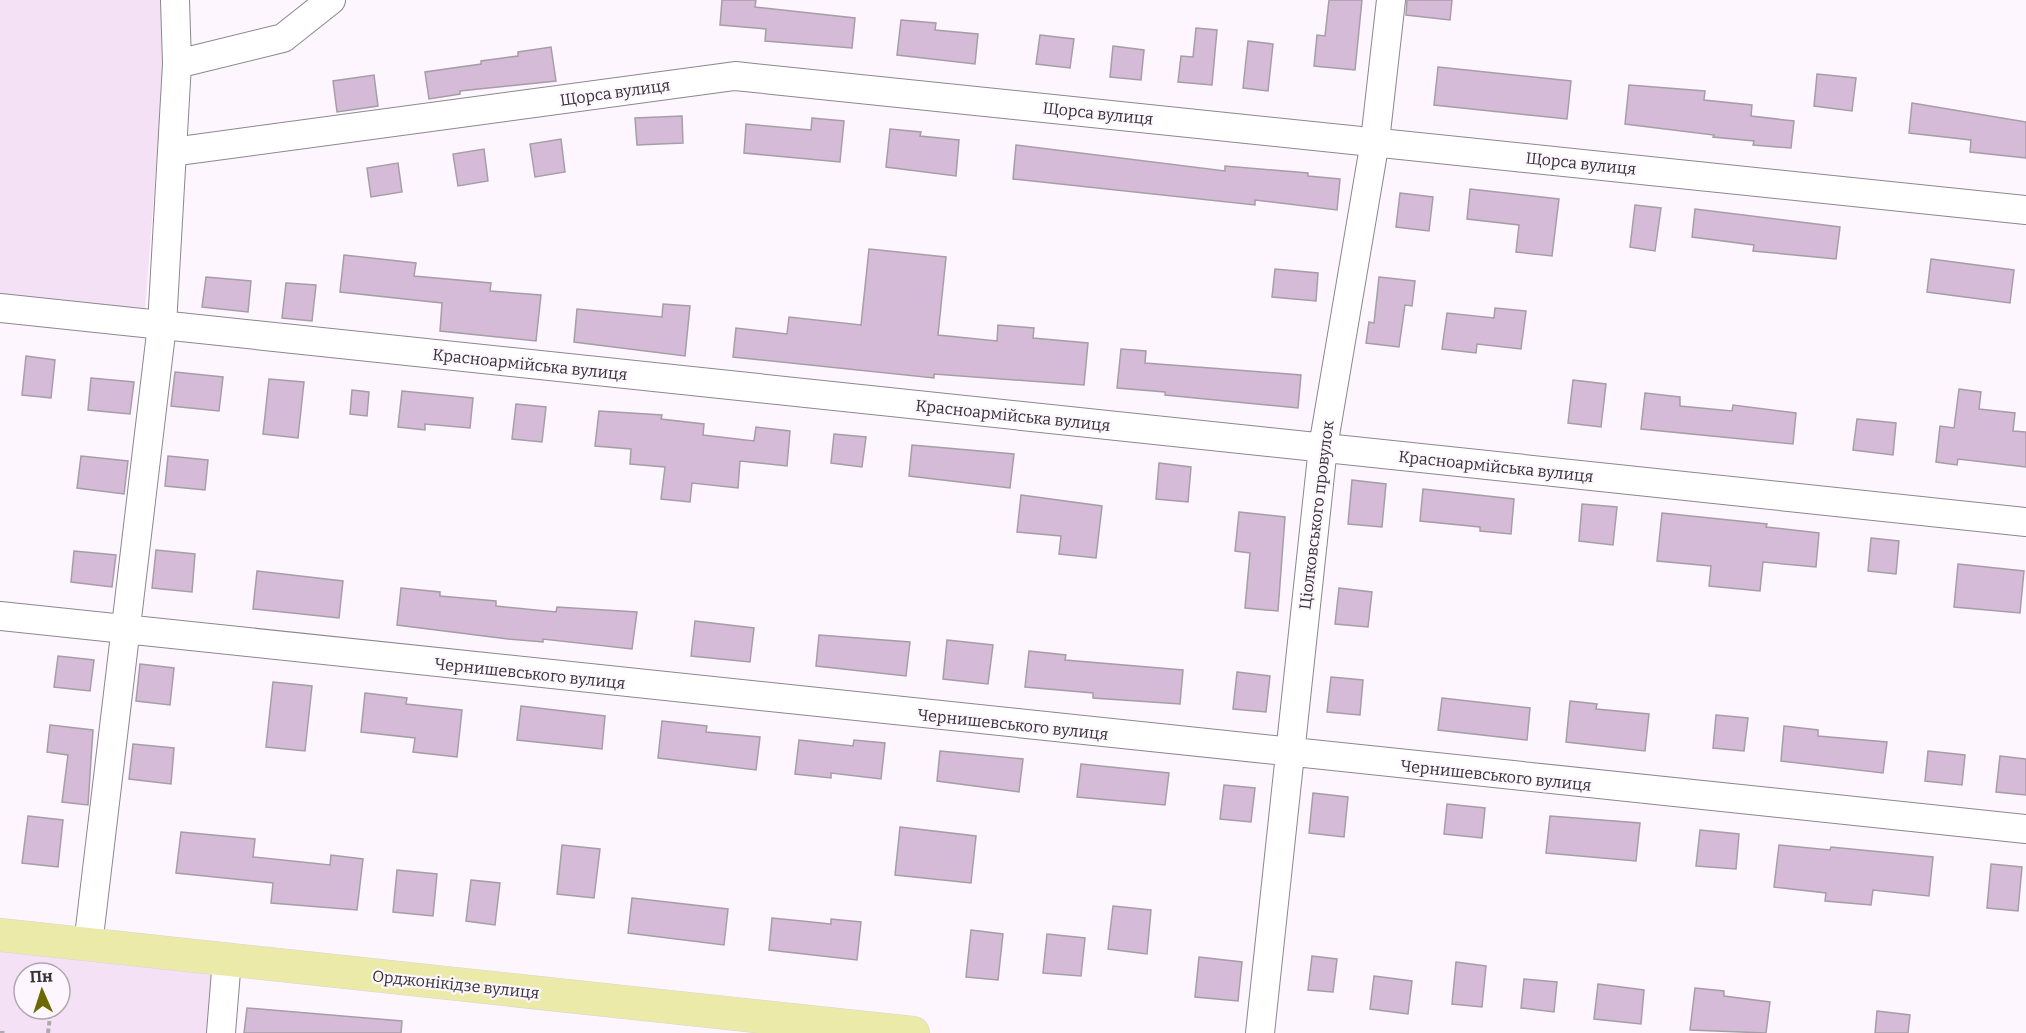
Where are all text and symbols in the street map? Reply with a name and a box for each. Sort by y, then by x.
street label: Щорса вулиця [559,75,672,110]
street label: Щорса вулиця [1042,98,1154,129]
street label: Щорса вулиця [1525,148,1637,179]
street label: Красноармійська вулиця [432,345,628,384]
street label: Красноармійська вулиця [915,396,1111,435]
street label: Ціолковського провулок [1295,419,1338,611]
street label: Красноармійська вулиця [1398,447,1594,486]
street label: Чернишевського вулиця [434,654,627,693]
street label: Чернишевського вулиця [917,705,1110,744]
street label: Чернишевського вулиця [1400,756,1593,795]
north arrow [12,961,72,1021]
text: Пн [29,966,54,987]
street label: Орджонікідзе вулиця [371,966,541,1003]

